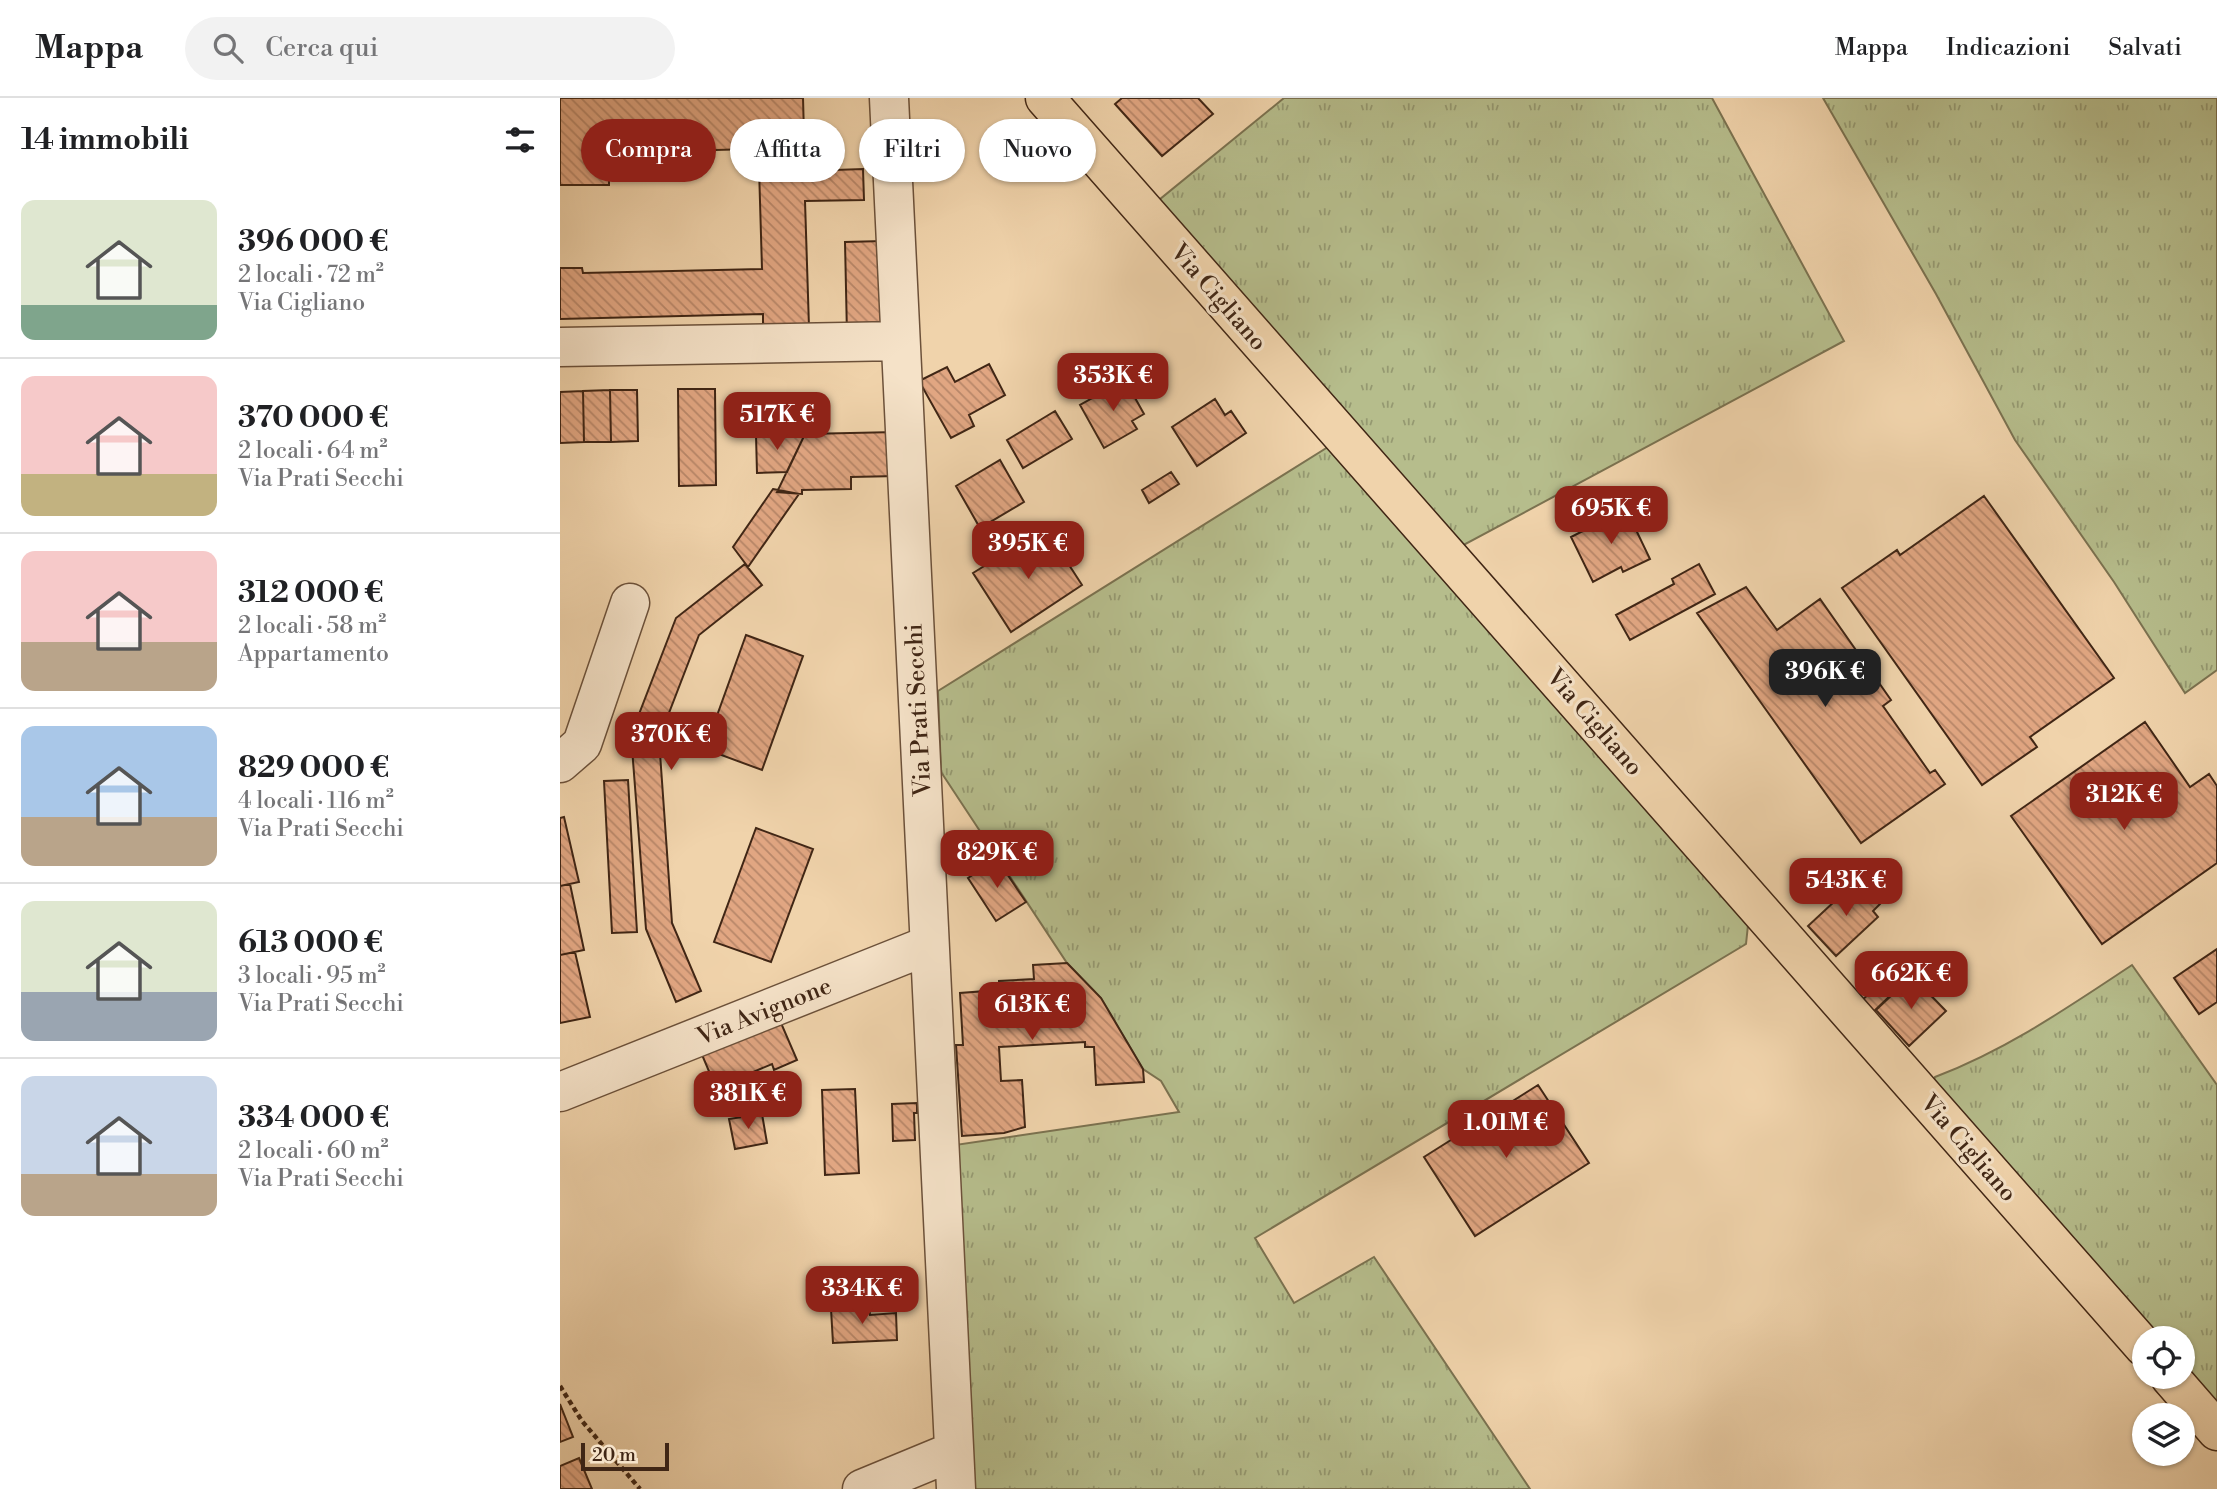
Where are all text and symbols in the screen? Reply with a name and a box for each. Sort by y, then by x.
search box [185,17,675,80]
text: Mappa [35,28,143,69]
icon: search [209,29,247,67]
text: Cerca qui [265,32,378,64]
text: Mappa [1835,33,1908,63]
text: Indicazioni [1946,33,2070,63]
text: Salvati [2108,33,2182,63]
chip: Compra [581,119,716,182]
chip: Affitta [730,119,845,182]
chip: Filtri [859,119,965,182]
chip: Nuovo [979,119,1096,182]
text: 14 immobili [21,121,189,159]
icon: filters [501,121,539,159]
text: 396 000 € [238,223,388,261]
icon: home [77,228,161,312]
street label: Via Cigliano [1163,237,1273,358]
text: 2 locali · 72 m² [238,261,384,289]
text: Via Cigliano [238,289,365,317]
pin: 353K € [1056,354,1170,413]
text: 353K € [1073,362,1153,390]
pin: 517K € [720,392,834,452]
text: 370 000 € [238,399,388,437]
text: 517K € [740,401,814,429]
icon: home [77,404,161,488]
text: 2 locali · 64 m² [238,437,388,465]
text: Via Prati Secchi [238,465,404,493]
pin: 695K € [1554,486,1668,546]
text: 695K € [1571,495,1651,523]
pin: 395K € [971,522,1085,581]
text: 395K € [988,530,1068,558]
text: 312 000 € [238,574,384,612]
icon: home [77,579,161,663]
text: 2 locali · 58 m² [238,612,386,640]
street label: Via Prati Secchi [899,623,939,798]
text: Appartamento [238,640,389,668]
pin: 396K € [1768,650,1882,709]
text: 396K € [1785,658,1865,686]
street label: Via Cigliano [1539,662,1649,783]
pin: 370K € [614,712,728,772]
text: 370K € [631,721,711,749]
text: 829 000 € [238,749,389,787]
icon: home [77,754,161,838]
pin: 312K € [2067,772,2181,832]
text: 312K € [2086,781,2162,809]
text: 4 locali · 116 m² [238,787,394,815]
text: Via Prati Secchi [238,815,404,843]
pin: 829K € [940,830,1054,890]
text: 829K € [957,839,1037,867]
pin: 543K € [1789,858,1903,918]
text: 543K € [1805,867,1887,895]
text: 613 000 € [238,924,383,962]
icon: home [77,929,161,1013]
pin: 662K € [1854,951,1968,1011]
text: 662K € [1871,960,1951,988]
text: 3 locali · 95 m² [238,962,386,990]
street label: Via Avignone [692,971,836,1053]
pin: 613K € [975,982,1089,1042]
text: Via Prati Secchi [238,990,404,1018]
text: 613K € [994,991,1070,1019]
pin: 381K € [691,1072,805,1131]
text: 381K € [710,1080,786,1108]
street label: Via Cigliano [1913,1088,2023,1209]
text: 334 000 € [238,1099,389,1137]
pin: 1.01M € [1441,1100,1571,1160]
icon: home [77,1104,161,1188]
text: 1.01M € [1464,1109,1548,1137]
text: 2 locali · 60 m² [238,1137,389,1165]
text: Via Prati Secchi [238,1165,404,1193]
pin: 334K € [805,1266,919,1326]
text: 334K € [822,1275,902,1303]
map controls [2132,1326,2195,1466]
button: locate [2132,1326,2195,1389]
button: layers [2132,1403,2195,1466]
scale bar [581,1440,668,1472]
text: 20 m [592,1443,636,1467]

